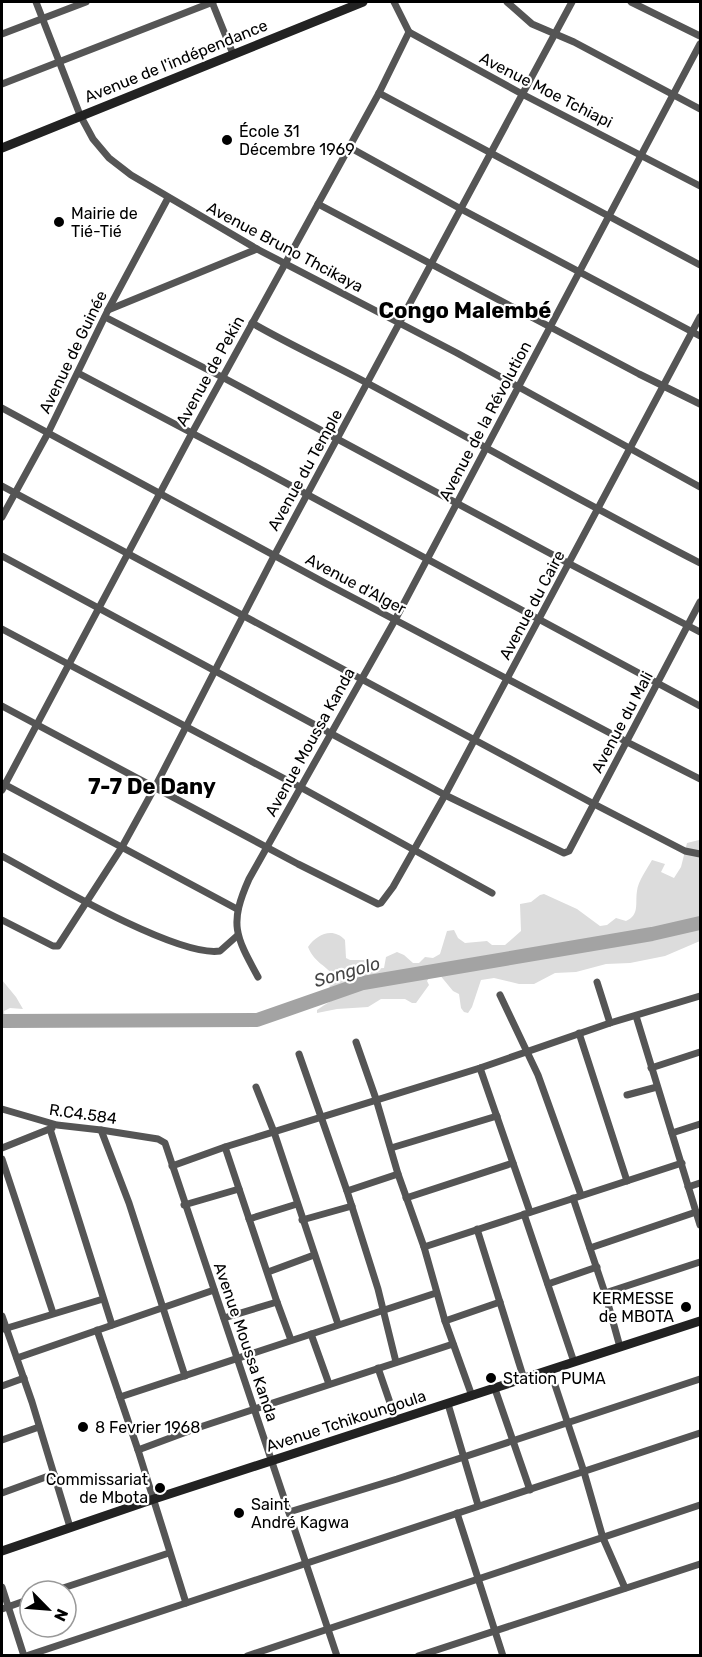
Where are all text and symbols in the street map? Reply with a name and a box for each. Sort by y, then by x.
street label: Avenue de l'indépendance [82,16,270,106]
street label: Avenue Moe Tchiapi [476,48,616,132]
place label: École 31 Décembre 1969 [239,122,355,159]
marker: École 31 Décembre 1969 [220,133,234,147]
street label: Avenue Bruno Thcikaya [204,198,366,296]
place label: Mairie de Tié-Tié [71,204,138,241]
marker: Mairie de Tié-Tié [52,215,66,229]
street label: Avenue de Guinée [35,287,111,417]
district label: Congo Malembé [379,297,551,324]
street label: Avenue de Pekin [172,312,248,430]
street label: Avenue de la Révolution [435,338,535,504]
street label: Avenue du Temple [264,406,346,534]
street label: Avenue du Caire [495,547,569,663]
street label: Avenue d'Alger [302,550,410,618]
street label: Avenue Moussa Kanda [261,664,359,820]
street label: Avenue du Mali [587,668,657,776]
district label: 7-7 De Dany [88,773,216,800]
water label: Songolo [311,952,383,992]
street label: R.C4.584 [48,1100,118,1128]
street label: Avenue Moussa Kanda [210,1260,282,1424]
place label: KERMESSE de MBOTA [592,1289,674,1326]
marker: KERMESSE de MBOTA [679,1300,693,1314]
place label: Station PUMA [503,1369,606,1388]
marker: Station PUMA [484,1371,498,1385]
street label: Avenue Tchikoungoula [264,1386,428,1456]
place label: 8 Fevrier 1968 [95,1418,200,1437]
marker: 8 Fevrier 1968 [76,1420,90,1434]
place label: Commissariat de Mbota [46,1470,148,1507]
marker: Commissariat de Mbota [153,1481,167,1495]
place label: Saint André Kagwa [251,1495,349,1532]
marker: Saint André Kagwa [232,1506,246,1520]
north arrow [18,1579,78,1639]
text: N [50,1606,72,1624]

